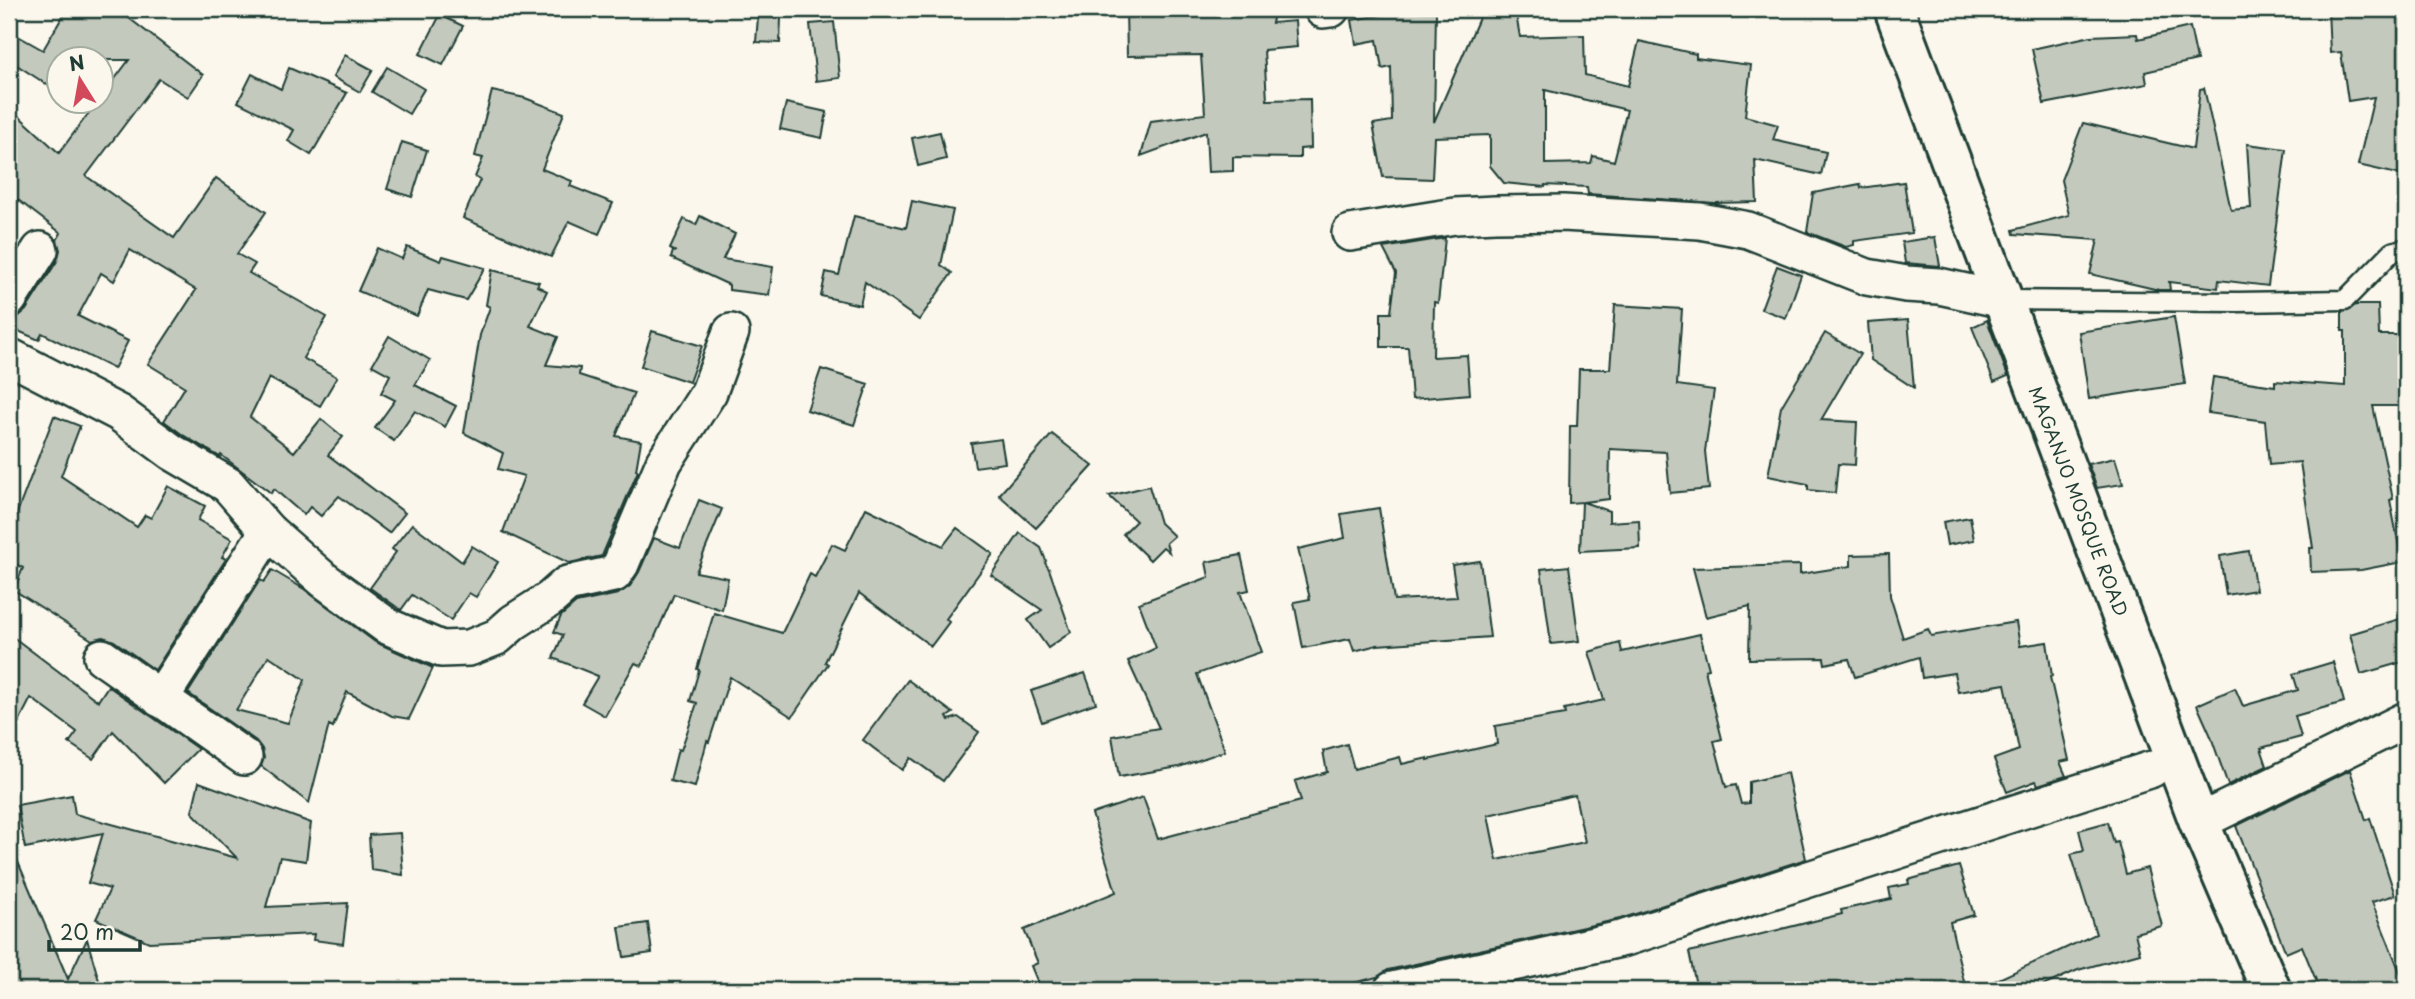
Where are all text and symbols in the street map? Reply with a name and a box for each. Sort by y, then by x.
north arrow [46,46,116,116]
text: N [67,47,87,78]
street label: MAGANJO MOSQUE ROAD [2023,382,2135,620]
scale bar [49,908,140,952]
text: 20 m [60,915,114,947]

